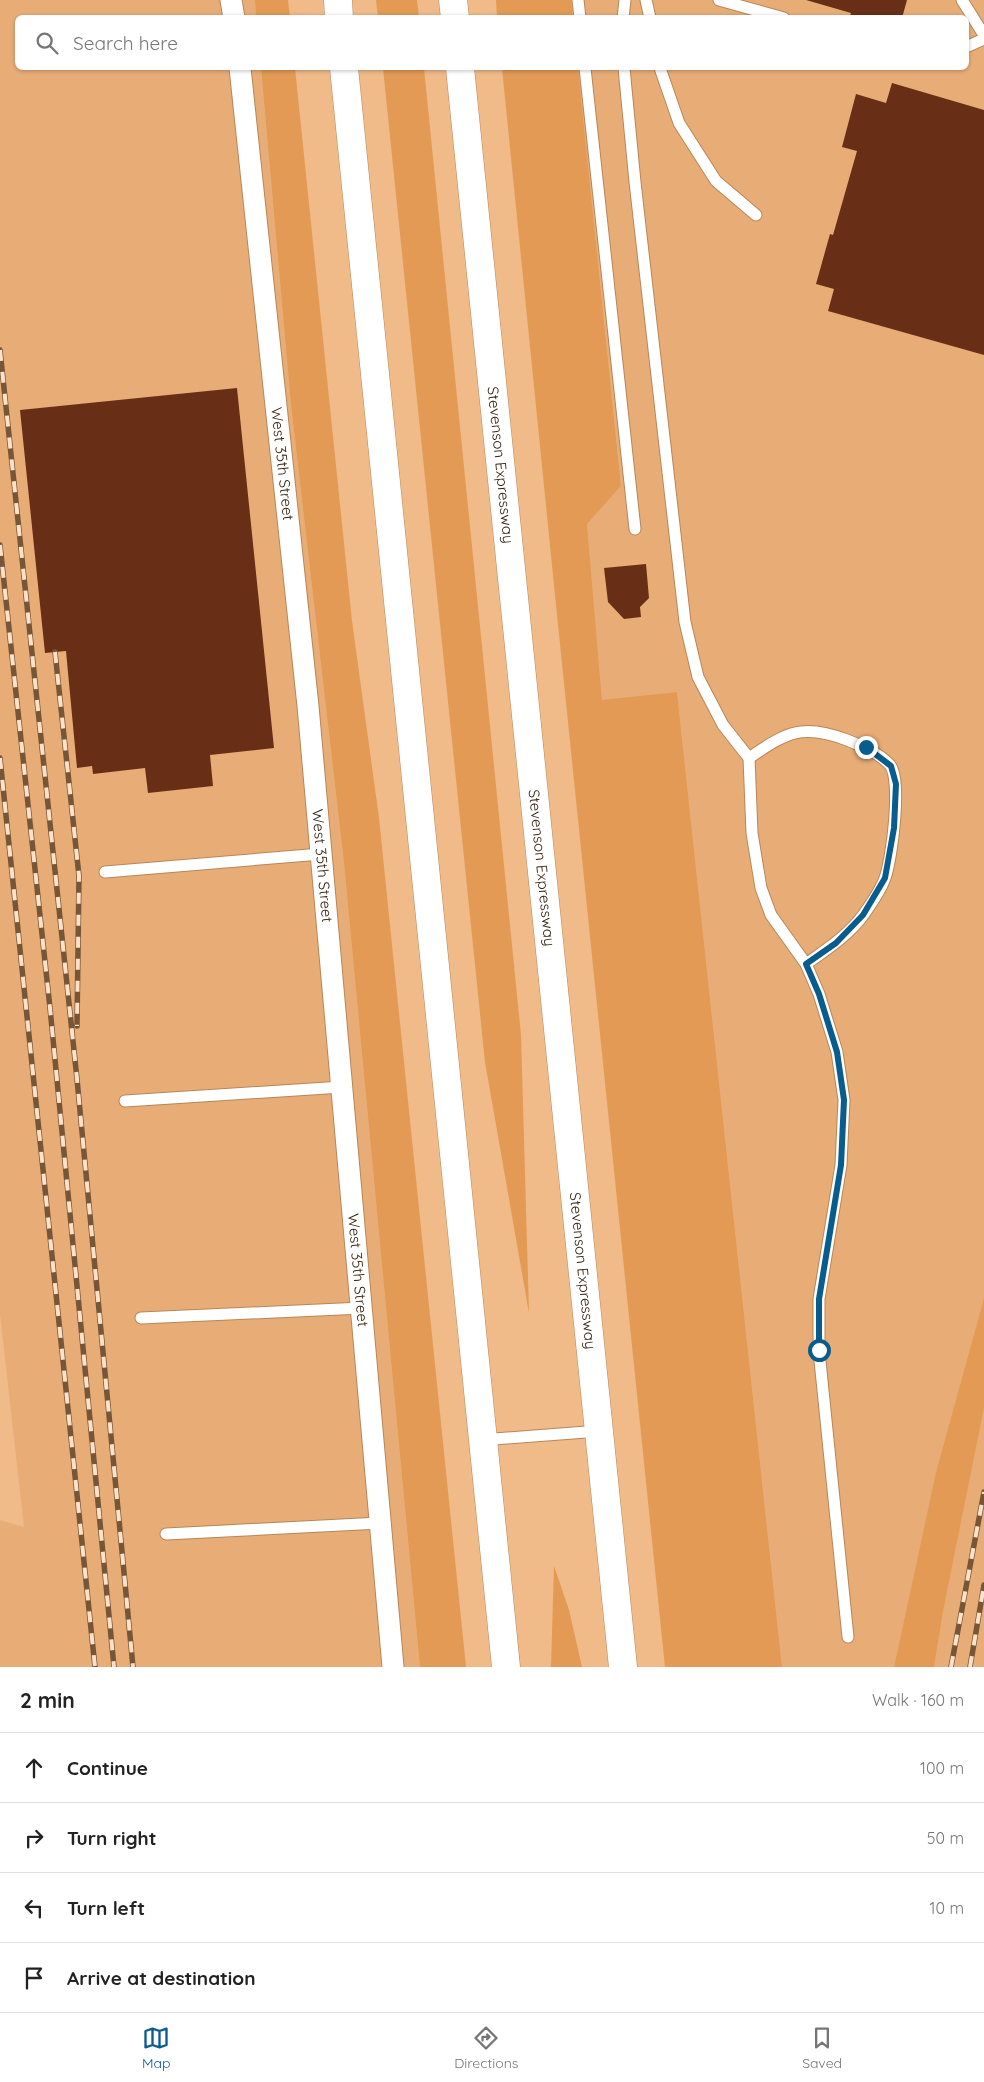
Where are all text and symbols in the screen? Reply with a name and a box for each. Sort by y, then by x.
search box [15,15,969,70]
icon: search [33,29,61,57]
text: Search here [73,31,178,55]
street label: Stevenson Expressway [484,385,518,544]
street label: West 35th Street [267,406,298,521]
route end [855,736,878,759]
street label: Stevenson Expressway [525,788,559,947]
street label: West 35th Street [308,808,337,923]
street label: Stevenson Expressway [566,1191,601,1350]
street label: West 35th Street [344,1213,373,1328]
route start [808,1339,831,1362]
text: 2 min [20,1687,75,1713]
text: Walk · 160 m [872,1690,964,1710]
icon: ahead [20,1754,48,1782]
text: Continue [67,1756,148,1780]
text: 100 m [920,1758,964,1778]
icon: right [20,1824,48,1852]
text: Turn right [67,1826,156,1850]
text: 50 m [927,1828,964,1848]
icon: left [20,1894,48,1922]
text: Turn left [67,1896,145,1920]
text: 10 m [930,1898,964,1918]
icon: arrive [20,1964,48,1992]
text: Arrive at destination [67,1966,256,1990]
tab: Map [142,2024,170,2072]
tab: Directions [454,2024,518,2072]
tab: Saved [802,2024,842,2072]

